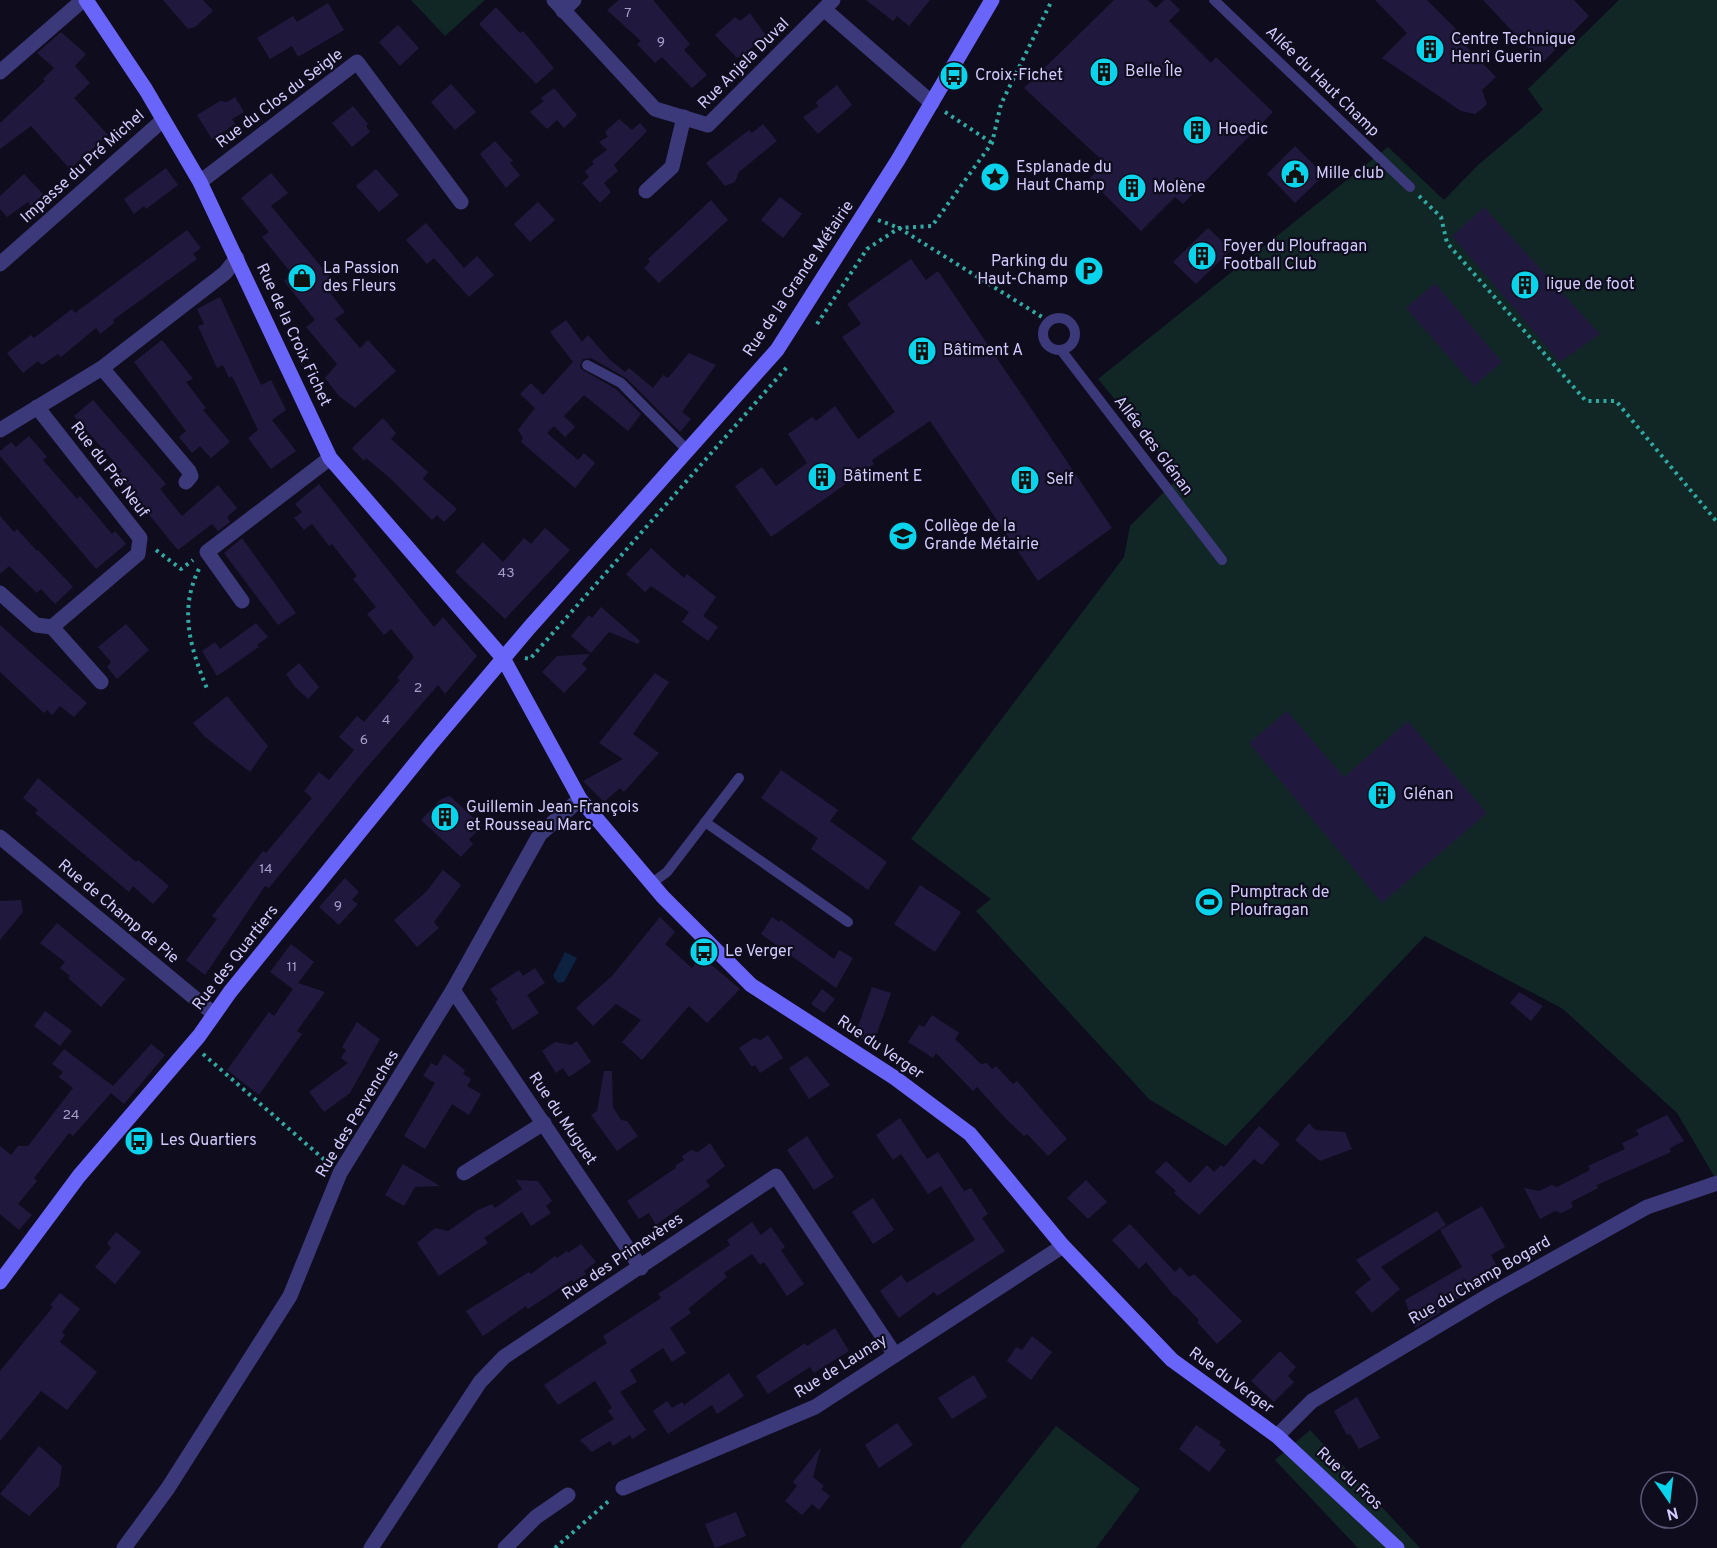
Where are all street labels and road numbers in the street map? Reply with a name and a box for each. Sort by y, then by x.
street label: Rue Anjela Duval [694,14,794,114]
street label: Allée du Haut Champ [1261,22,1383,142]
street label: Rue du Clos du Seigle [213,45,347,153]
street label: Impasse du Pré Michel [17,106,149,228]
street label: Rue de la Grande Métairie [739,197,859,361]
street label: Rue de la Croix Fichet [251,260,335,410]
street label: Allée des Glénan [1109,392,1197,500]
street label: Rue du Pré Neuf [65,418,153,522]
street label: Rue de Champ de Pie [53,856,183,968]
street label: Rue des Quartiers [189,901,283,1015]
street label: Rue du Verger [833,1012,927,1084]
street label: Rue des Pervenches [312,1047,404,1181]
street label: Rue du Muguet [524,1069,600,1169]
street label: Rue des Primevères [559,1209,687,1305]
street label: Rue du Champ Bogard [1406,1232,1554,1330]
street label: Rue de Launay [791,1331,891,1403]
street label: Rue du Verger [1185,1343,1277,1419]
street label: Rue du Fros [1312,1443,1386,1515]

